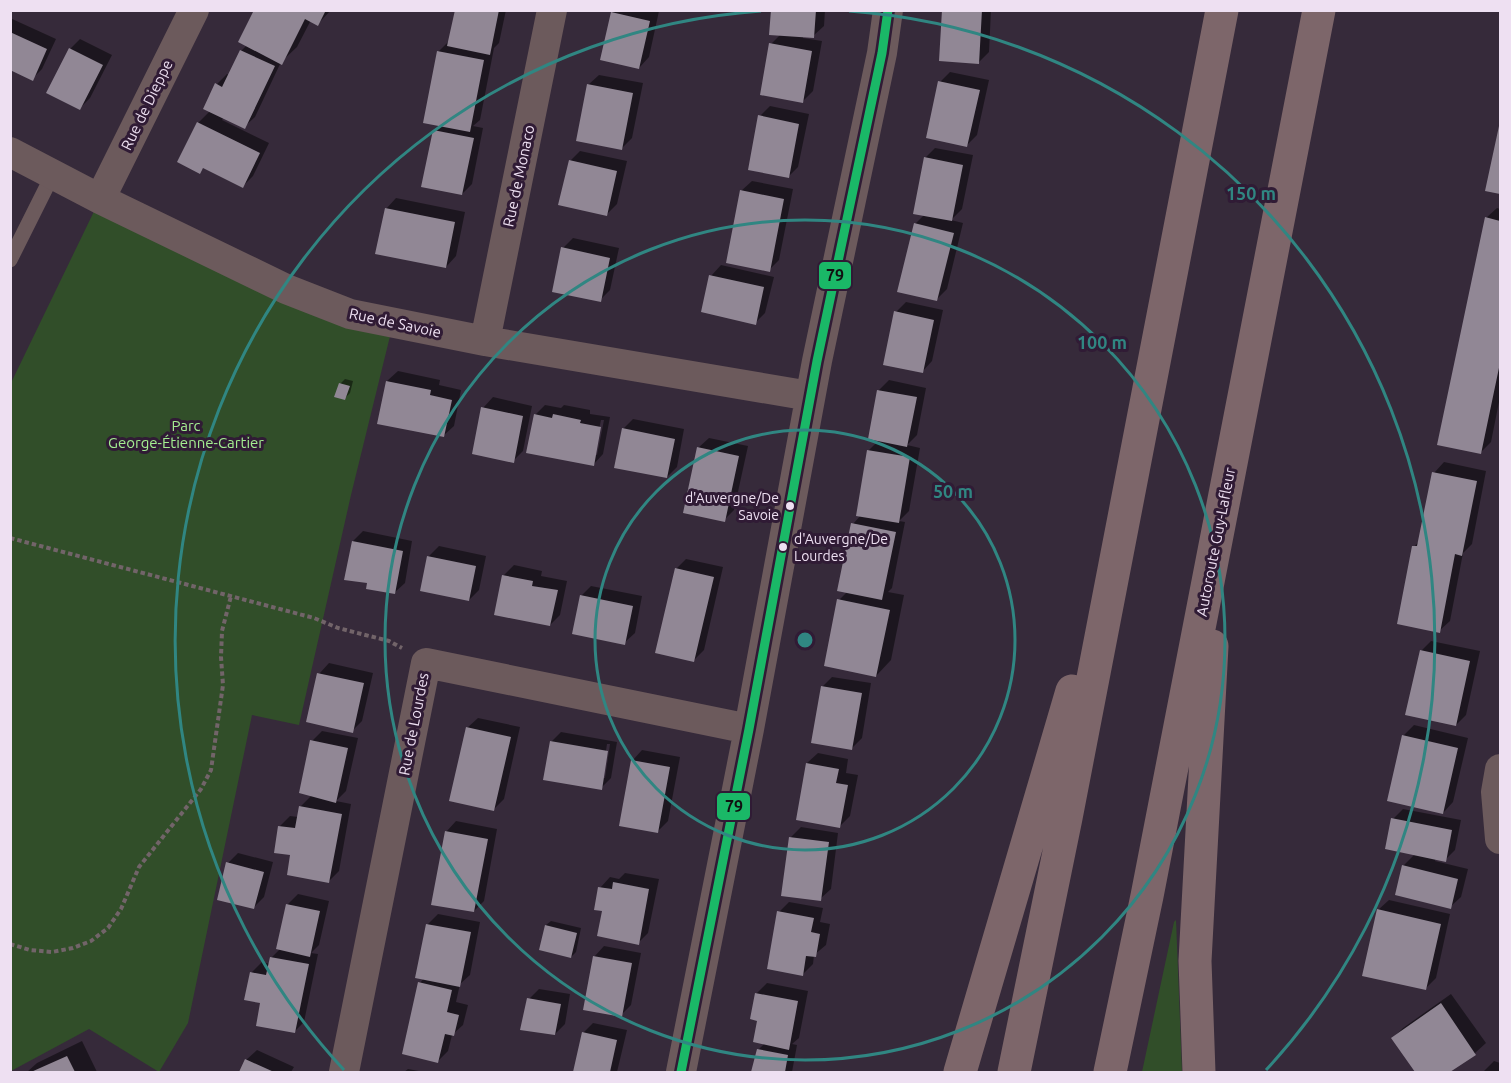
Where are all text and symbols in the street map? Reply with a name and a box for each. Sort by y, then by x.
street label: Rue de Dieppe [117,57,176,153]
street label: Rue de Monaco [499,123,538,228]
text: 150 m [1226,183,1276,203]
line badge: 79 [818,261,852,290]
text: 79 [826,266,844,284]
street label: Rue de Savoie [348,304,443,341]
text: 100 m [1077,332,1127,352]
park label: Parc George-Étienne-Cartier [108,417,264,451]
street label: Autoroute Guy-Lafleur [1193,466,1238,618]
text: 50 m [933,481,973,501]
place label: d'Auvergne/De Savoie [685,490,779,523]
marker: d'Auvergne/De Savoie [784,500,796,512]
place label: d'Auvergne/De Lourdes [794,531,888,564]
marker: d'Auvergne/De Lourdes [777,541,789,553]
centre of rings [795,630,815,650]
street label: Rue de Lourdes [395,671,432,777]
line badge: 79 [716,792,751,821]
text: 79 [725,797,743,815]

